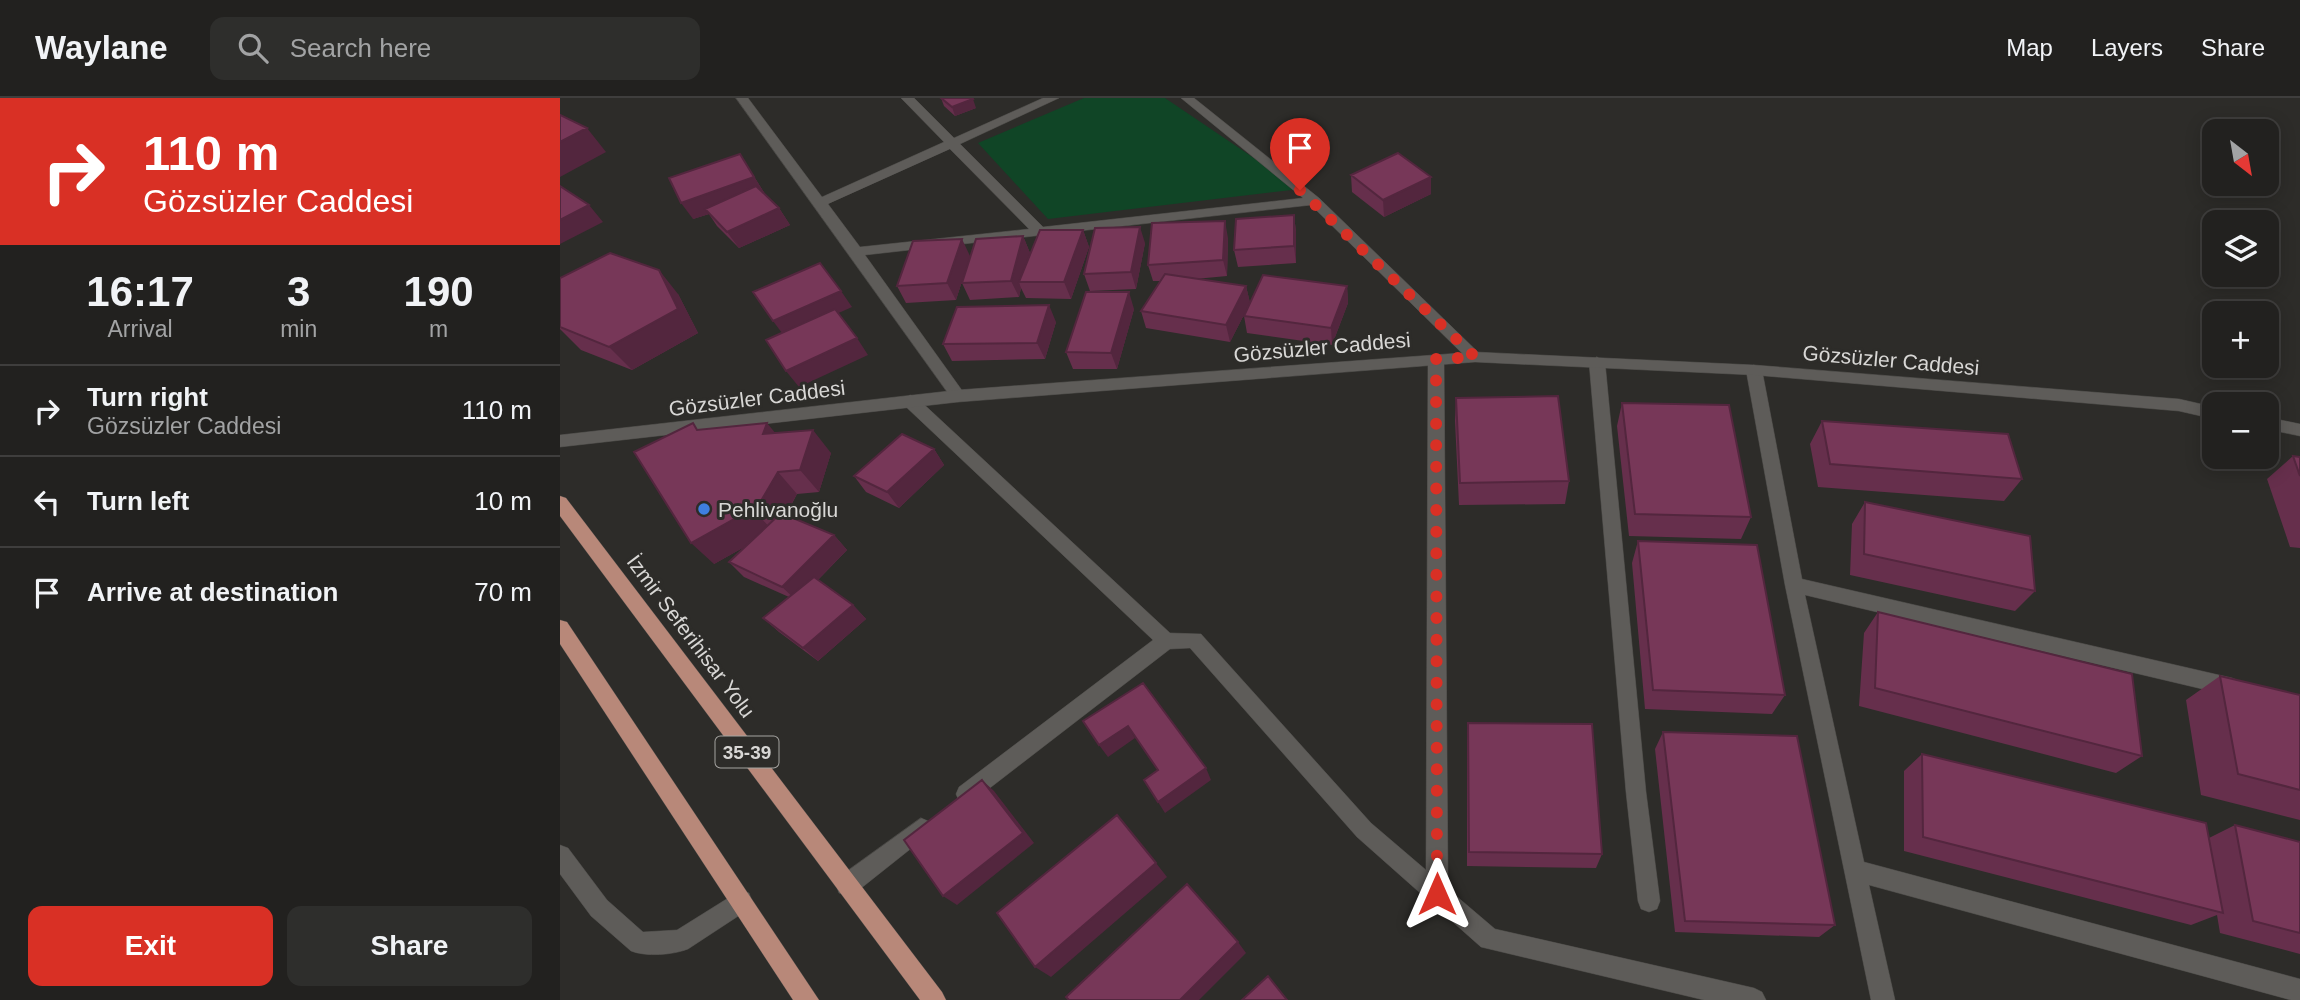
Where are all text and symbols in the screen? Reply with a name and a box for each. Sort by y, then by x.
search box [210,17,700,80]
text: Waylane [35,29,168,66]
icon: search [234,29,272,67]
text: Search here [290,33,431,63]
text: Map [2006,34,2053,61]
text: Layers [2091,34,2163,61]
text: Share [2201,34,2265,61]
pin [1270,118,1330,190]
north arrow [2202,119,2278,196]
map controls [2202,119,2279,469]
icon: right [28,126,119,217]
text: 110 m [143,126,279,180]
icon: arrive [1281,129,1319,167]
text: Gözsüzler Caddesi [143,183,413,219]
button: layers [2202,210,2279,287]
text: 16:17 [86,268,194,315]
text: 3 [287,268,310,315]
text: 190 [404,268,474,315]
button: + [2202,301,2279,378]
text: Arrival [107,316,173,342]
text: min [280,316,317,342]
text: m [429,316,448,342]
street label: Gözsüzler Caddesi [1233,328,1411,366]
street label: Gözsüzler Caddesi [1802,341,1980,379]
street label: Gözsüzler Caddesi [668,376,846,420]
text: Turn right [87,382,208,412]
icon: right [28,392,66,430]
button: − [2202,392,2279,469]
text: 110 m [462,395,532,425]
text: Gözsüzler Caddesi [87,413,281,439]
icon: left [28,483,66,521]
text: Turn left [87,486,189,516]
text: 10 m [474,486,532,516]
place label: Pehlivanoğlu [718,498,838,521]
marker: Pehlivanoğlu [696,501,712,517]
street label: İzmir Seferihisar Yolu [622,550,760,722]
icon: arrive [28,574,66,612]
text: Arrive at destination [87,577,338,607]
text: 70 m [474,577,532,607]
road number: 35-39 [716,736,778,768]
position arrow [1400,857,1474,931]
button: Exit [28,906,273,986]
button: Share [287,906,532,986]

